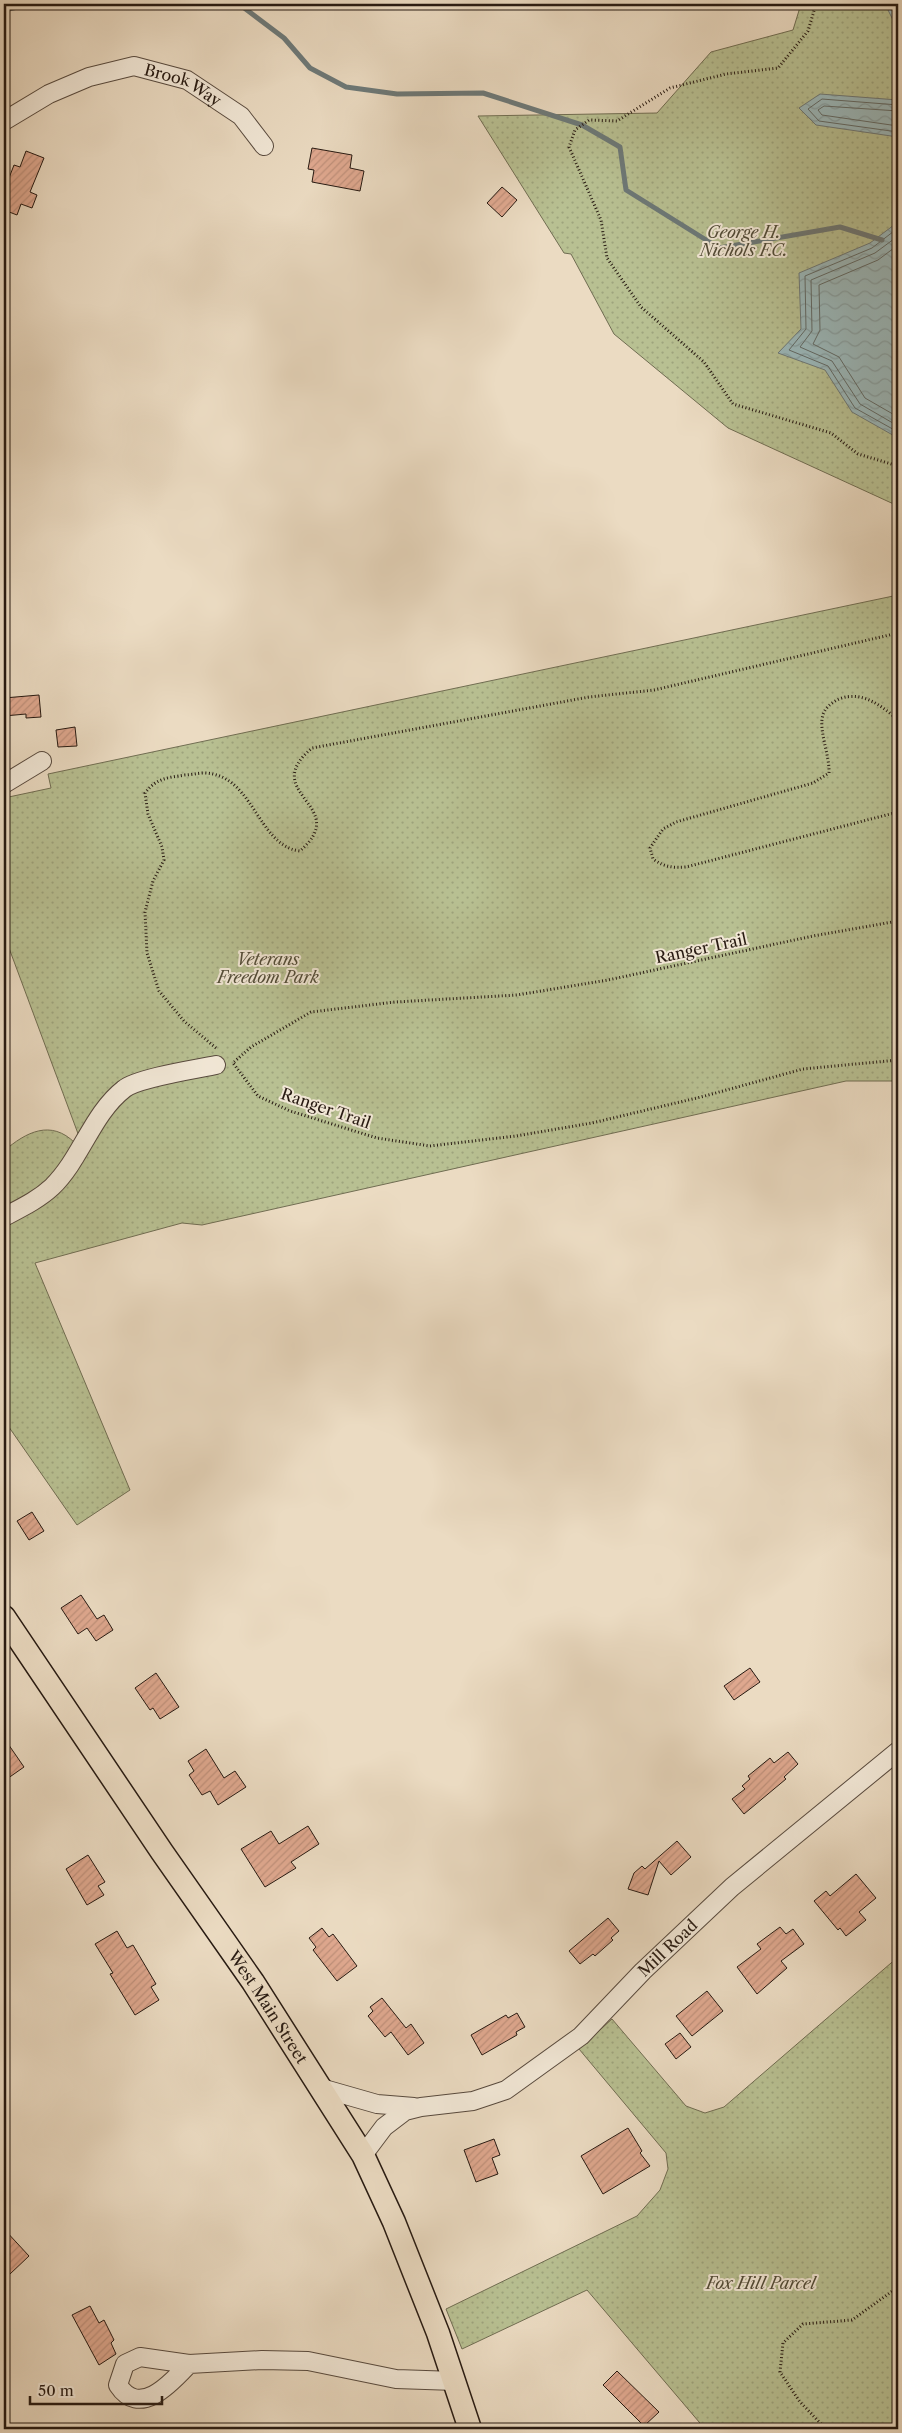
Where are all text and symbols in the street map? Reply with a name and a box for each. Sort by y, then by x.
street label: Brook Way [142,59,226,111]
park label: George H. Nichols F.C. [698,222,788,260]
street label: Ranger Trail [653,928,749,968]
park label: Veterans Freedom Park [215,949,319,987]
street label: Ranger Trail [279,1083,374,1133]
street label: Mill Road [634,1915,702,1981]
street label: West Main Street [223,1946,312,2068]
park label: Fox Hill Parcel [704,2273,818,2293]
scale bar [30,2373,162,2405]
text: 50 m [38,2381,74,2400]

